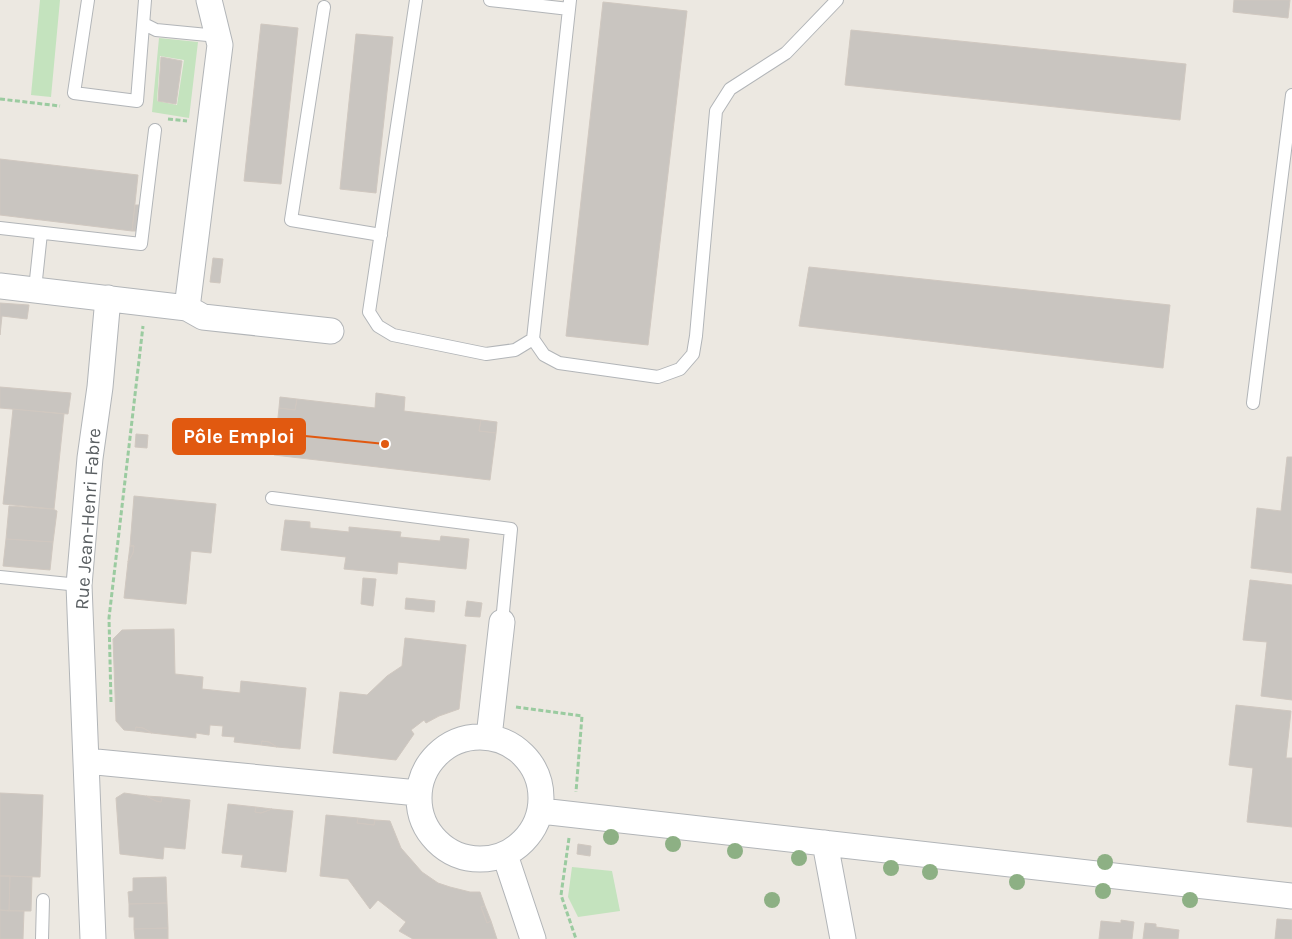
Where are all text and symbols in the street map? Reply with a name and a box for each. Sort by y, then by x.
callout: Pôle Emploi [173,419,305,454]
text: Pôle Emploi [183,425,295,448]
street label: Rue Jean-Henri Fabre [71,427,105,611]

